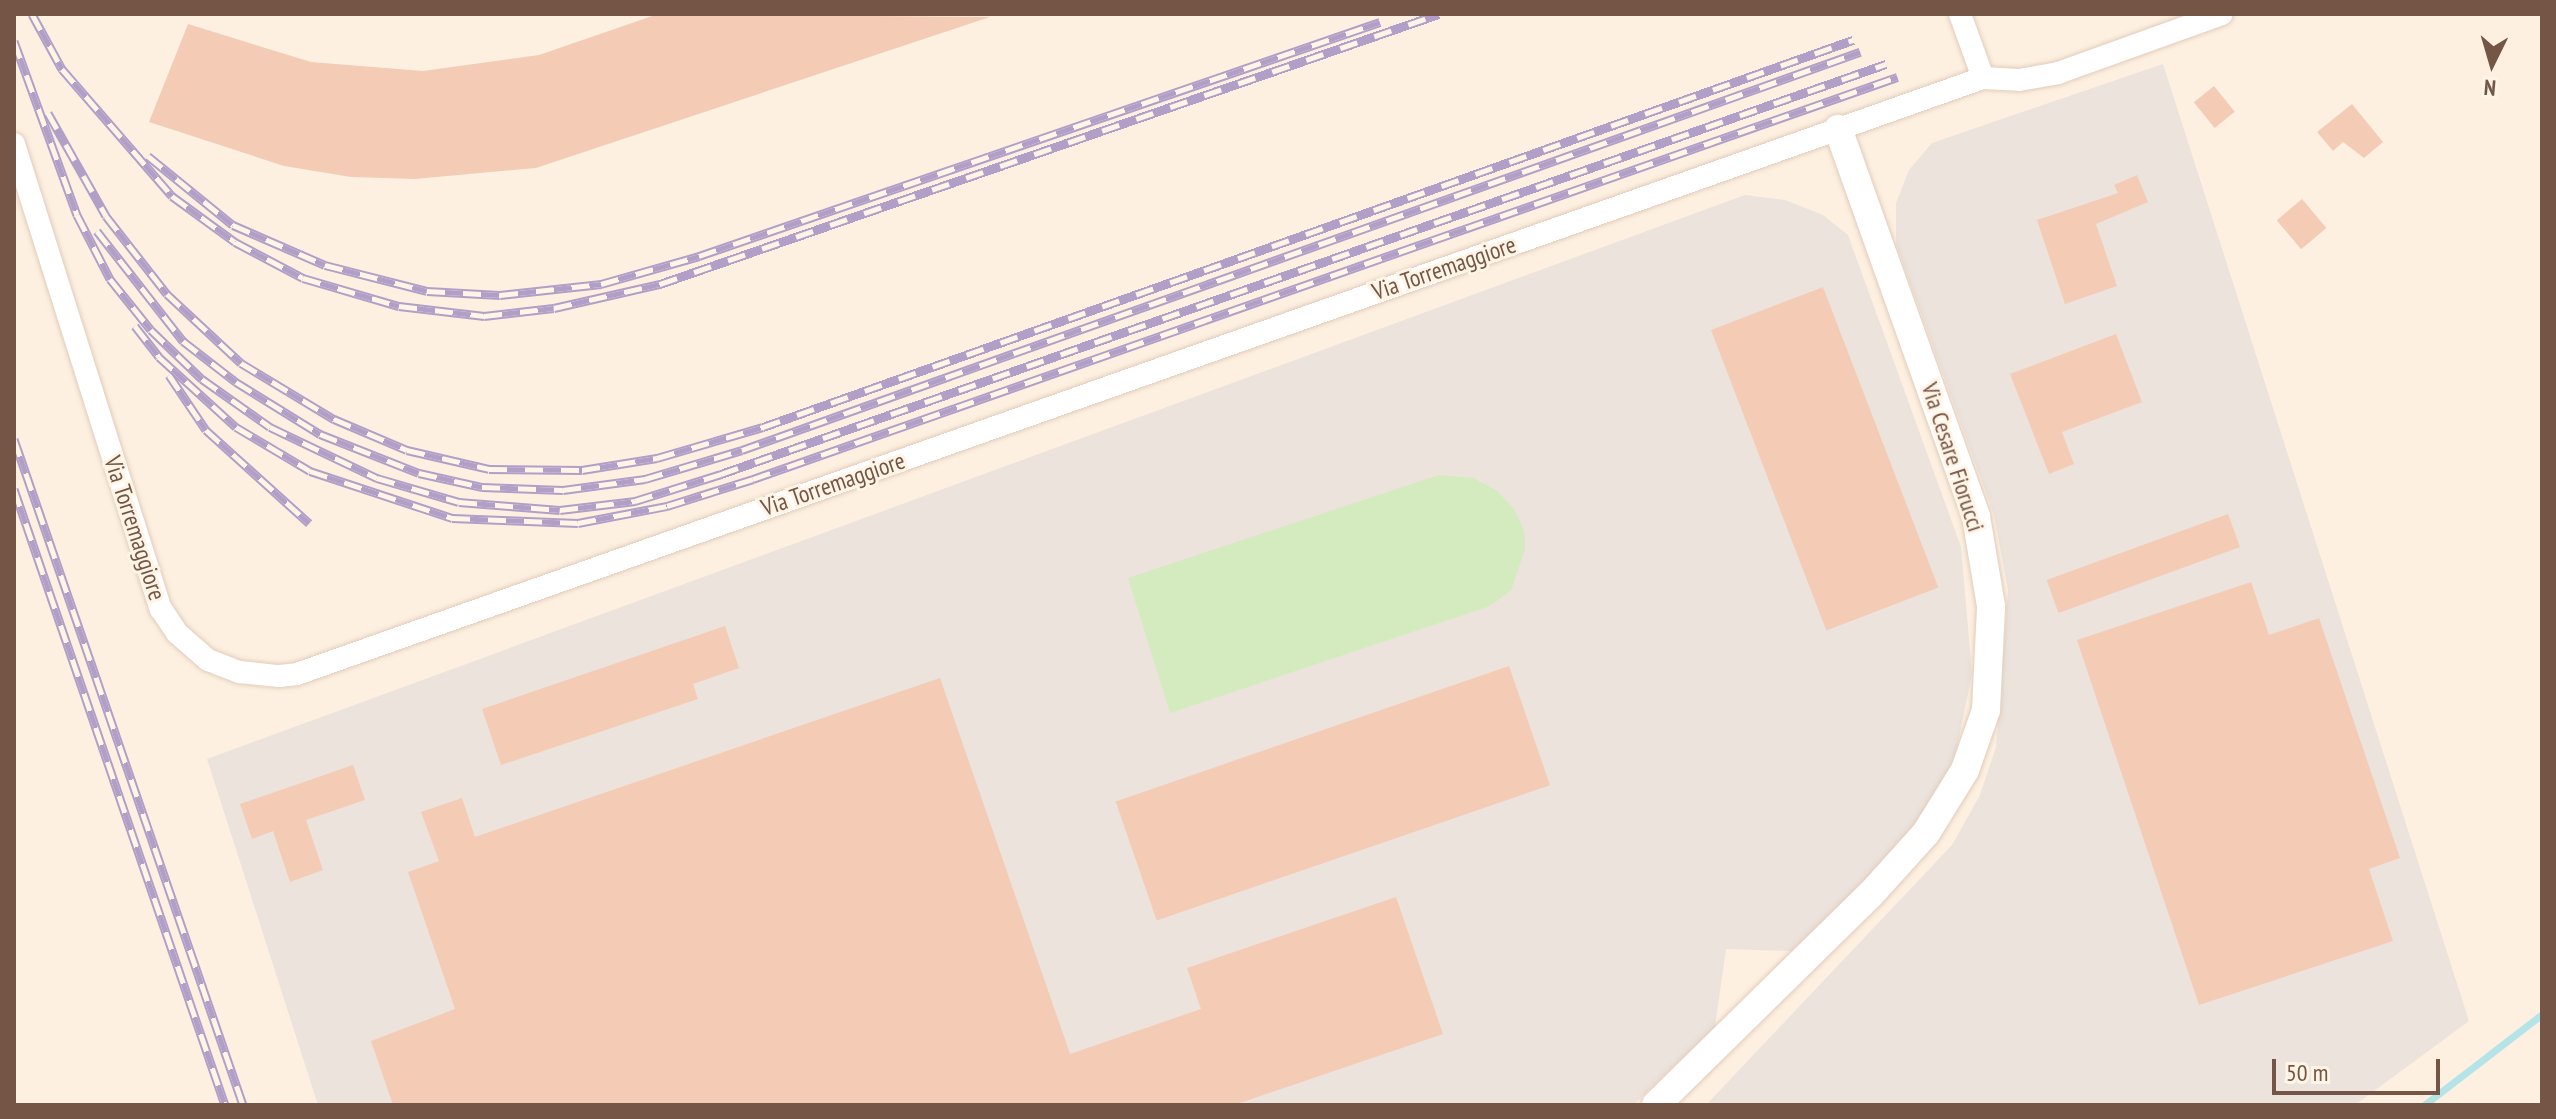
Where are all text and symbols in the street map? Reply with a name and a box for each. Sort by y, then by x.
north arrow [2452,24,2532,104]
text: N [2483,73,2497,102]
street label: Via Torremaggiore [1368,230,1520,306]
street label: Via Cesare Fiorucci [1915,379,1991,535]
street label: Via Torremaggiore [757,446,909,522]
street label: Via Torremaggiore [98,452,172,604]
scale bar [2276,1043,2444,1093]
text: 50 m [2286,1057,2328,1088]

